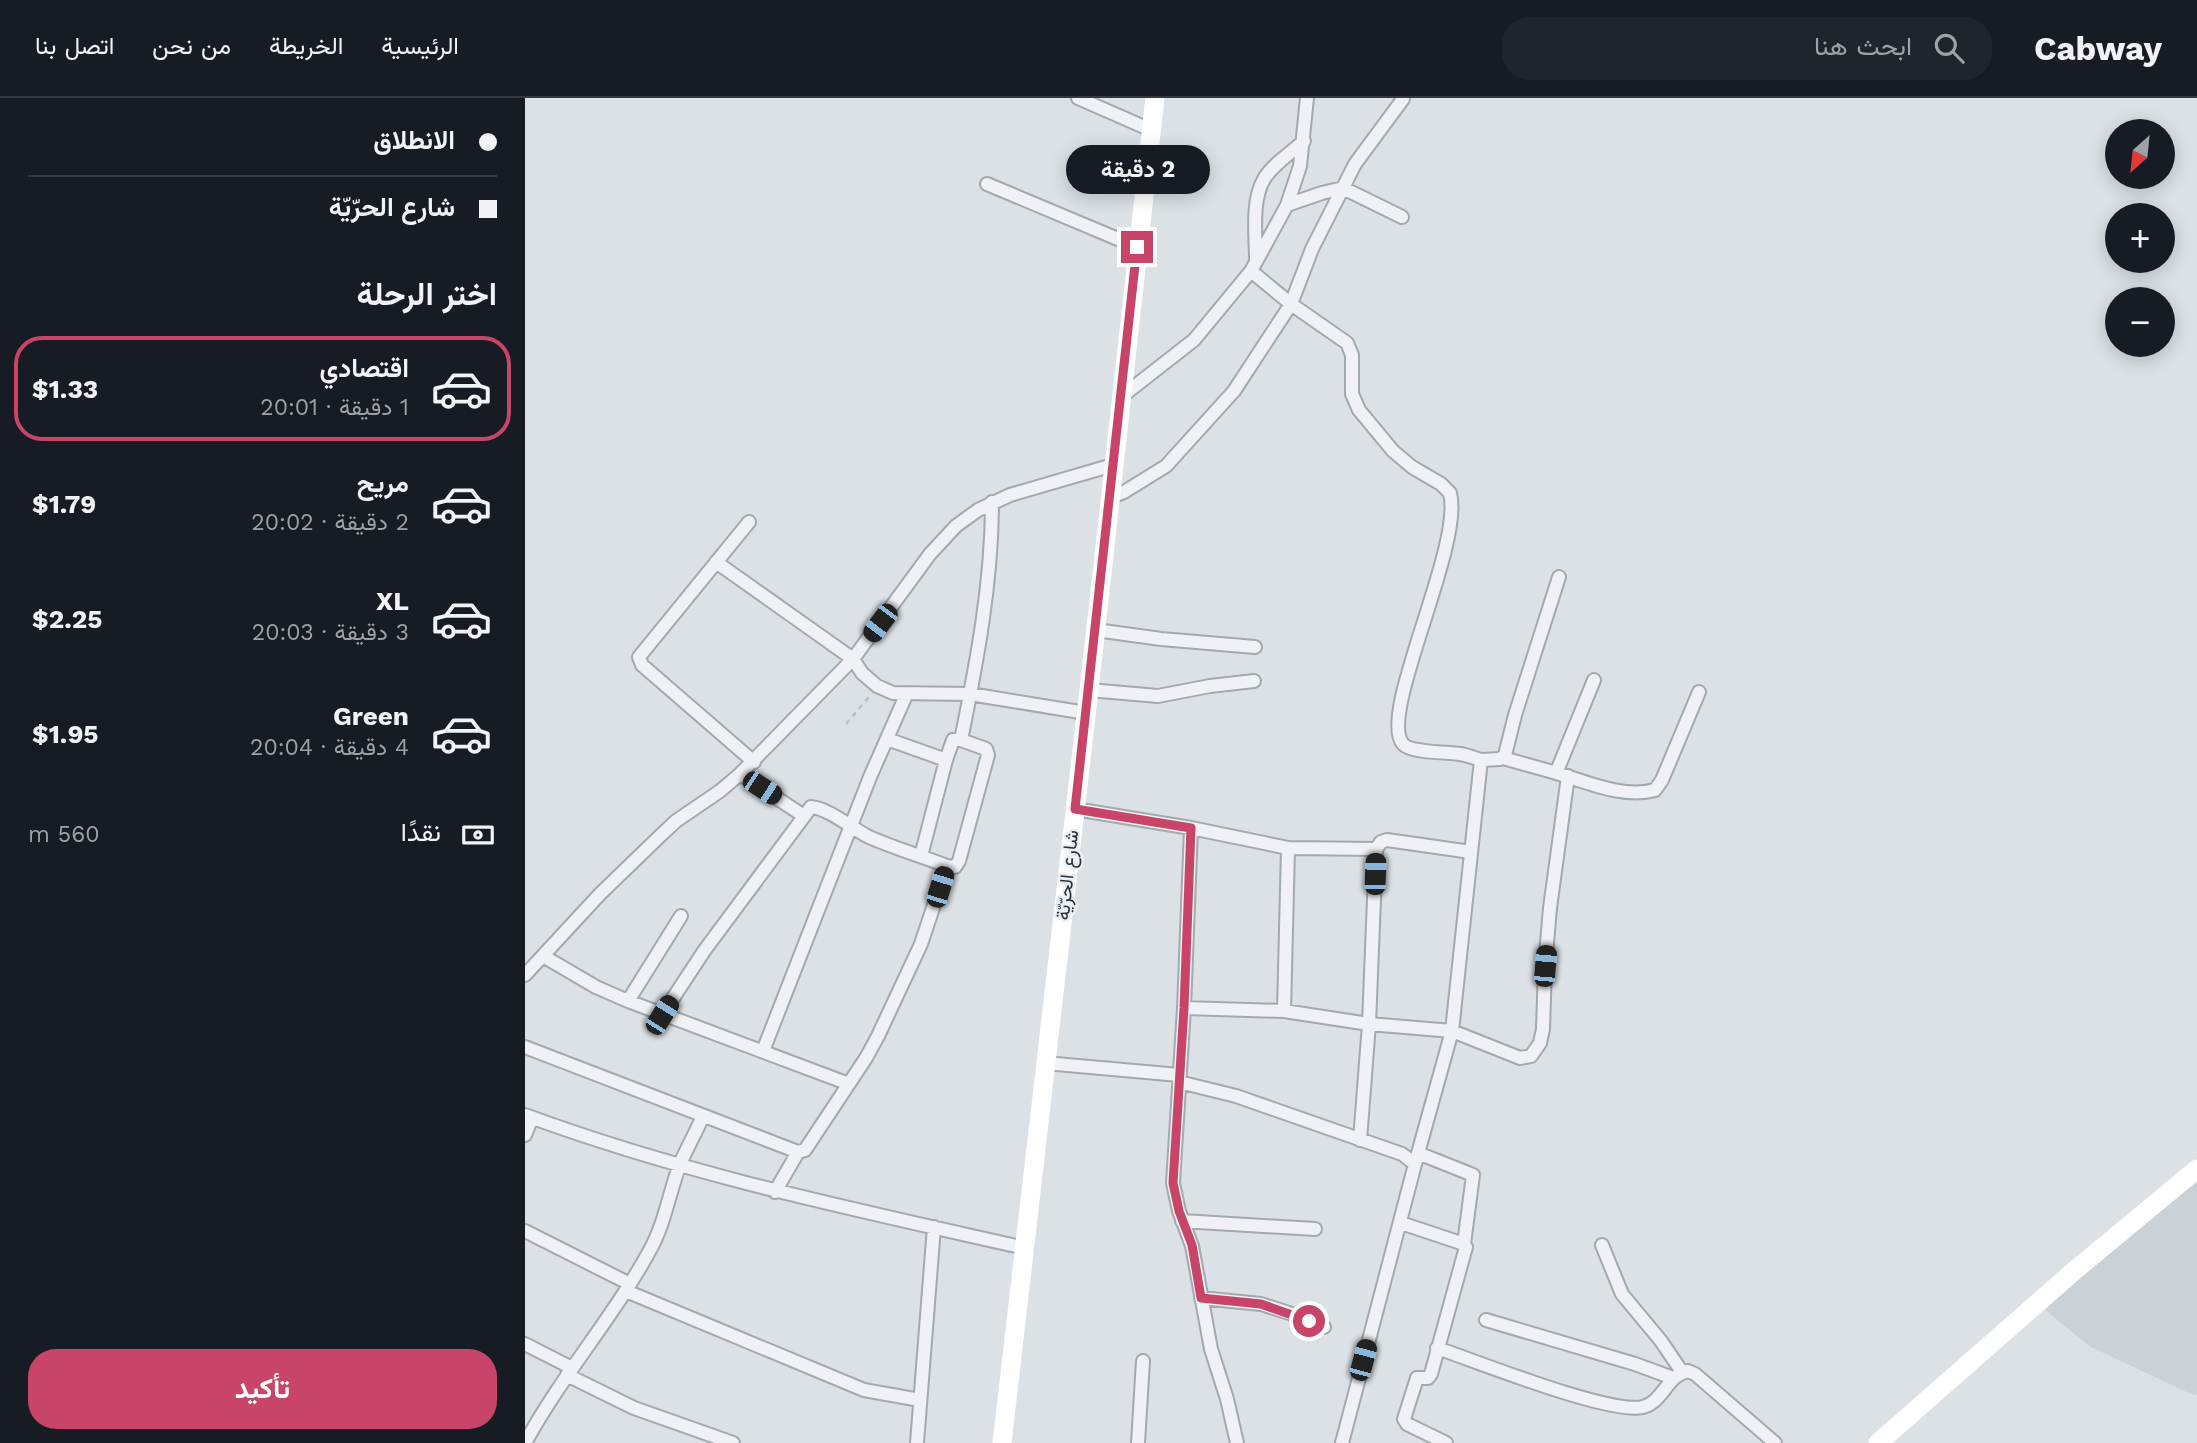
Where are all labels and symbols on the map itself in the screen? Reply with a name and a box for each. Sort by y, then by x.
north arrow [2105,119,2175,189]
callout: 2 دقيقة [1065,145,1209,194]
route end [1121,231,1153,263]
car [859,600,902,646]
car [739,768,786,808]
street label: شارع الحرّيّة [1051,829,1084,921]
car [1364,853,1387,895]
car [924,864,957,910]
car [1533,944,1558,988]
car [642,992,683,1038]
route start [1293,1305,1325,1337]
car [1348,1337,1379,1383]

